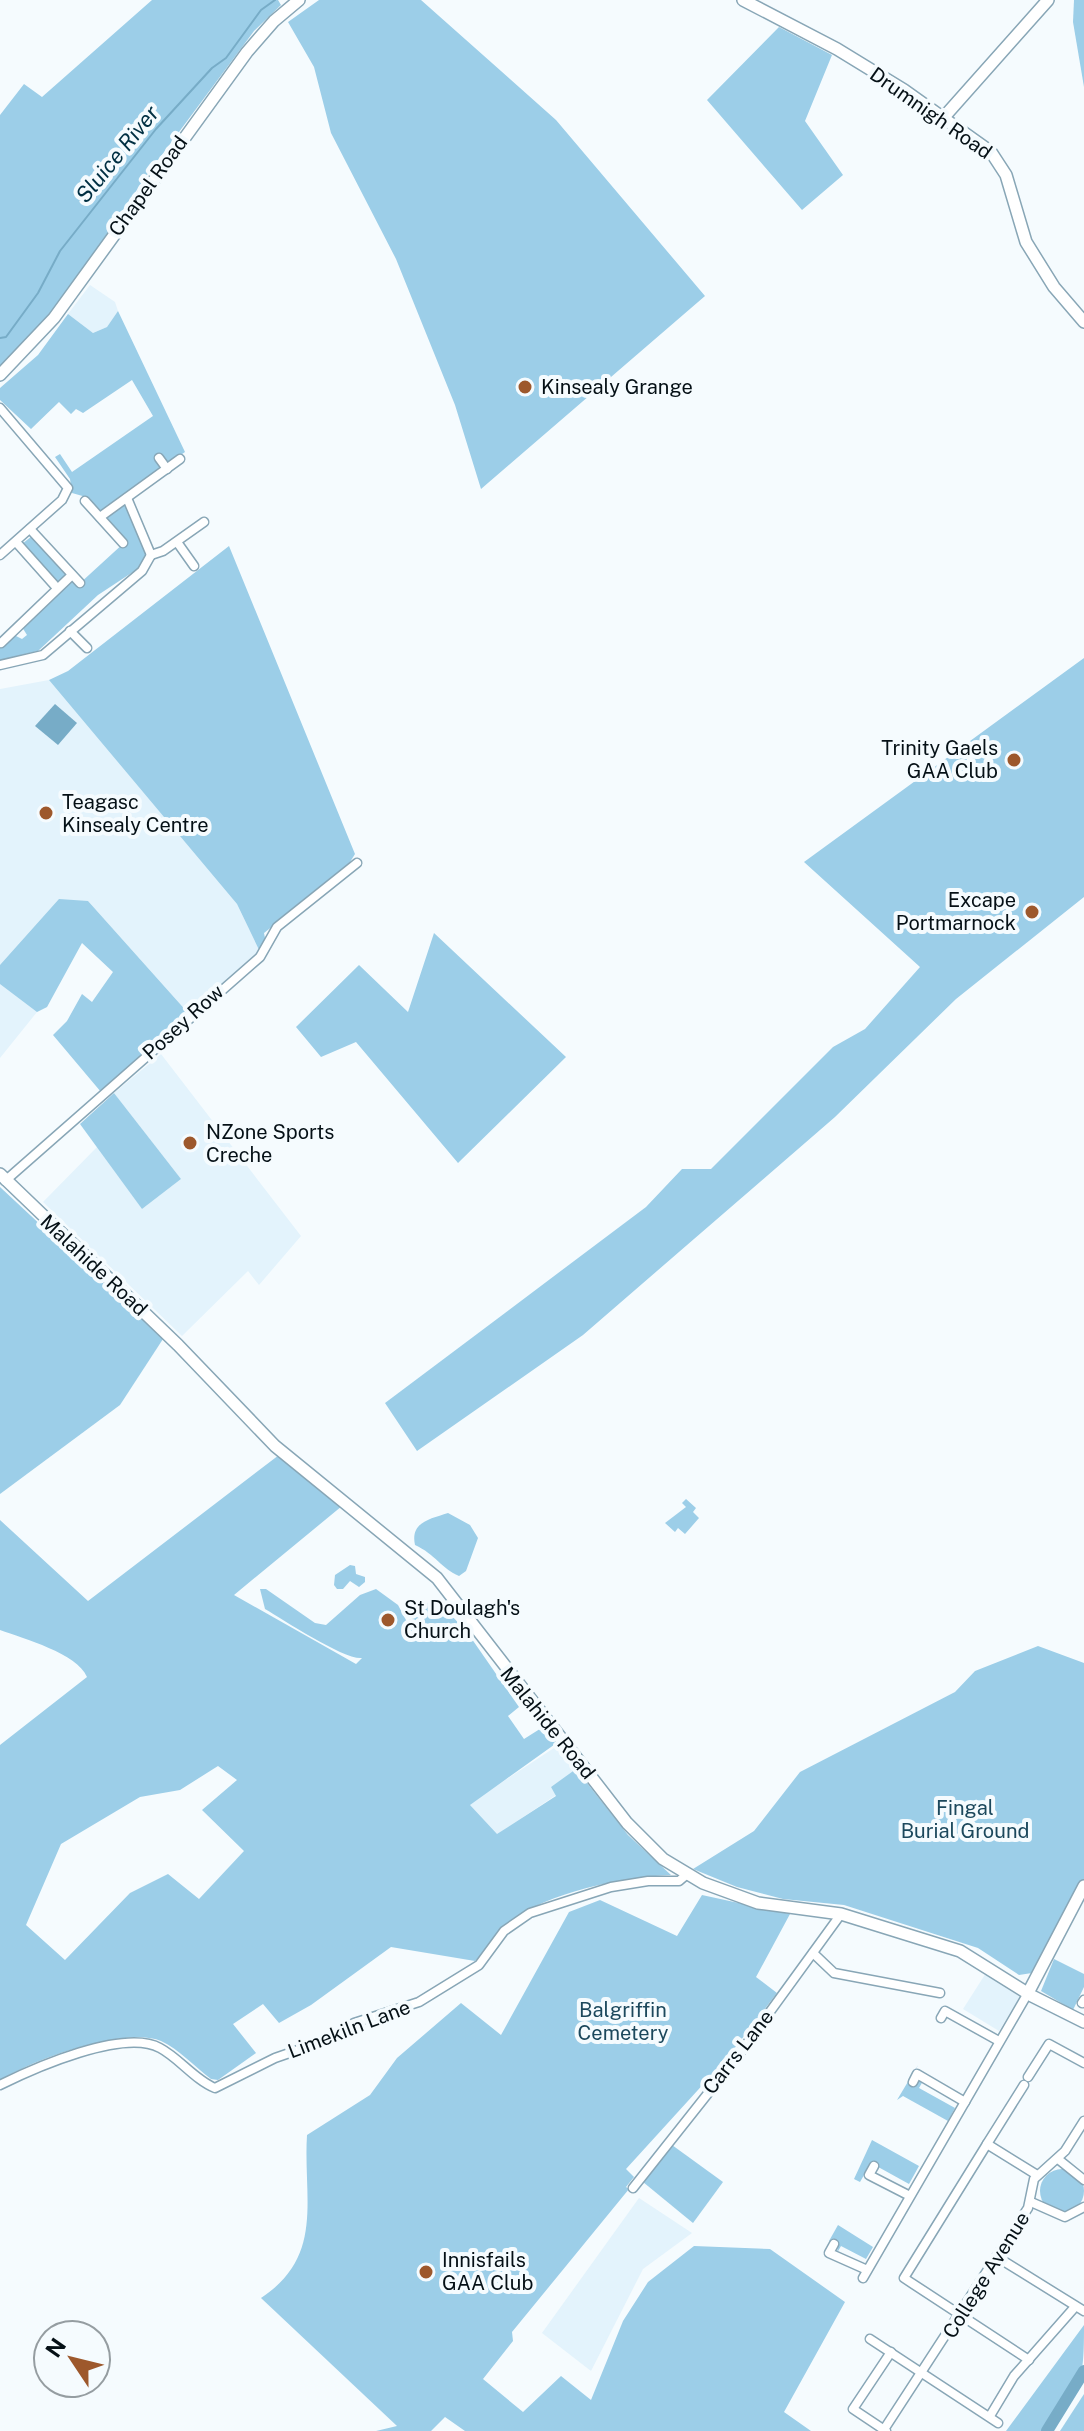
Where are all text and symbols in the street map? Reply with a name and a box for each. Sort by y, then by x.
street label: Drumnigh Road [865,62,997,164]
water label: Sluice River [70,100,164,208]
street label: Chapel Road [104,131,192,241]
place label: Kinsealy Grange [541,375,693,399]
marker: Kinsealy Grange [516,378,534,396]
place label: Trinity Gaels GAA Club [881,736,998,783]
marker: Trinity Gaels GAA Club [1005,751,1023,769]
place label: Teagasc Kinsealy Centre [62,790,209,837]
marker: Teagasc Kinsealy Centre [37,804,55,822]
place label: Excape Portmarnock [896,888,1016,935]
marker: Excape Portmarnock [1023,903,1041,921]
street label: Posey Row [138,979,229,1065]
place label: NZone Sports Creche [206,1120,334,1167]
marker: NZone Sports Creche [181,1134,199,1152]
street label: Malahide Road [36,1209,152,1321]
place label: St Doulagh's Church [404,1596,520,1643]
marker: St Doulagh's Church [379,1611,397,1629]
street label: Malahide Road [495,1662,601,1784]
park label: Fingal Burial Ground [901,1796,1029,1843]
street label: Limekiln Lane [284,1995,414,2063]
park label: Balgriffin Cemetery [578,1998,669,2045]
street label: Carrs Lane [698,2005,778,2099]
street label: College Avenue [938,2207,1034,2343]
place label: Innisfails GAA Club [442,2248,533,2295]
marker: Innisfails GAA Club [417,2263,435,2281]
north arrow [32,2319,112,2399]
text: N [40,2333,71,2362]

